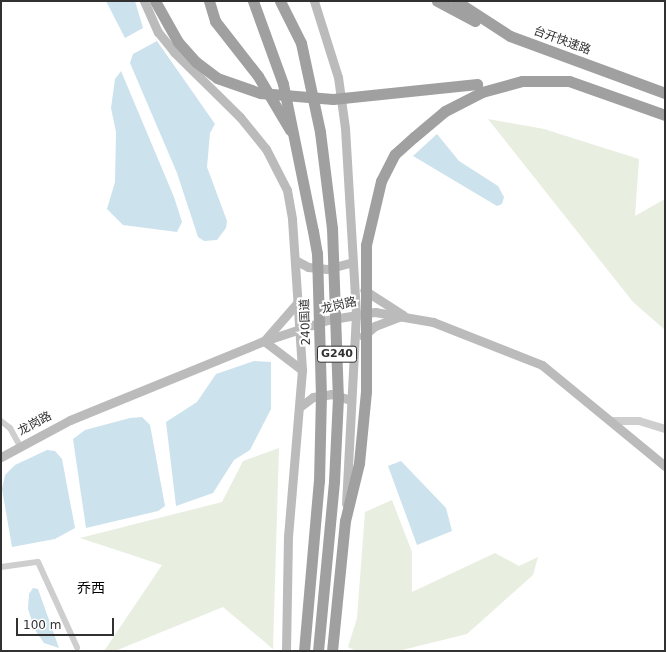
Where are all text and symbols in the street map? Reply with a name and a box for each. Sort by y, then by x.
street label: 台开快速路 [531,24,593,58]
street label: 龙岗路 [320,295,358,317]
street label: 240国道 [298,298,314,346]
road number: G240 [317,345,357,363]
street label: 龙岗路 [16,409,54,439]
district label: 乔西 [77,580,105,596]
scale bar [18,610,116,636]
text: 100 m [23,618,61,632]

